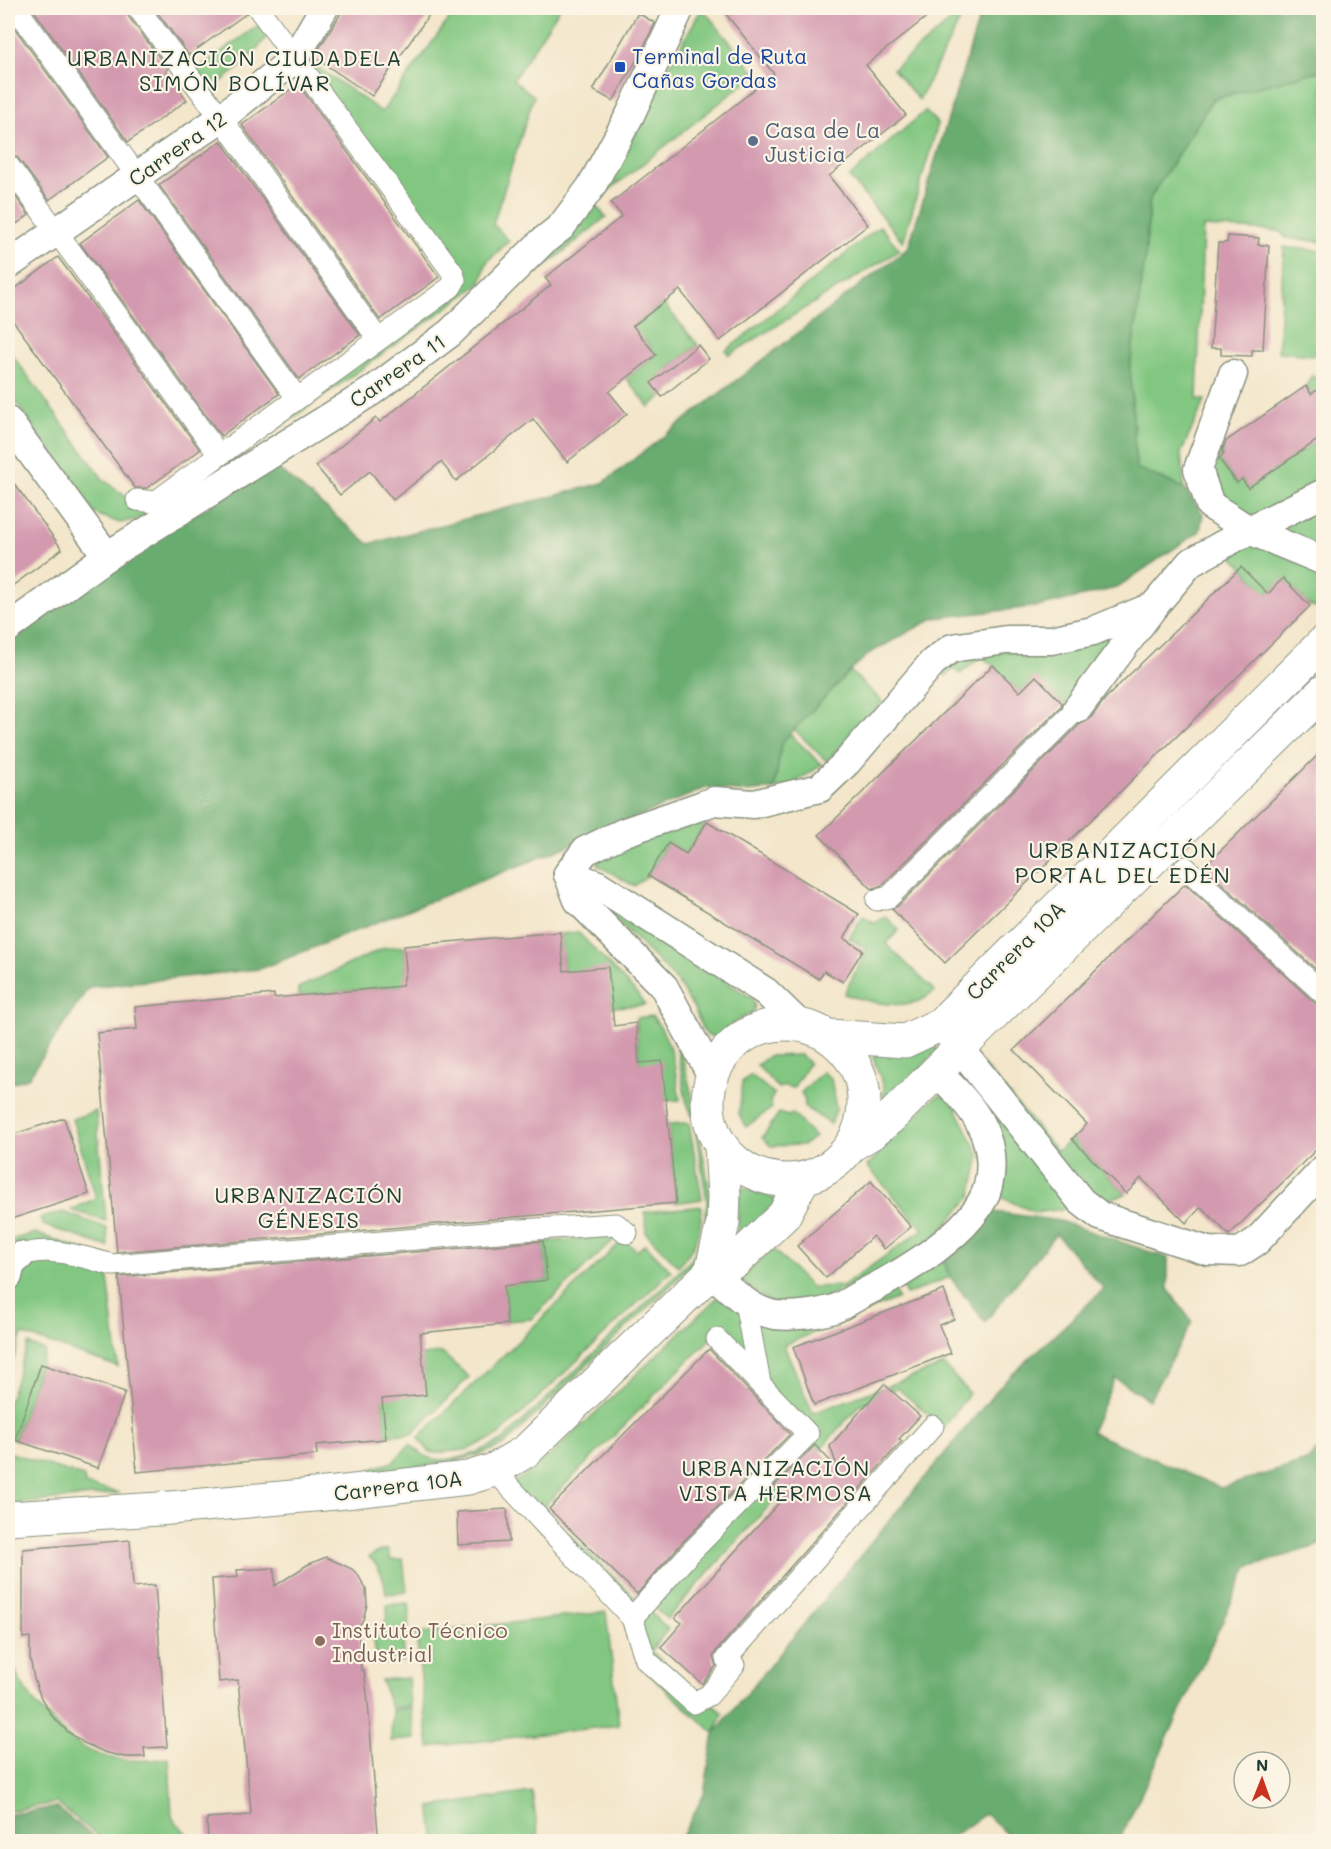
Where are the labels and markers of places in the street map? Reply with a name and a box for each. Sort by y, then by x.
place label: Terminal de Ruta Cañas Gordas [632,42,807,93]
marker: Terminal de Ruta Cañas Gordas [613,60,627,74]
place label: Casa de La Justicia [765,116,880,167]
marker: Casa de La Justicia [746,134,760,148]
place label: Instituto Técnico Industrial [332,1616,508,1667]
marker: Instituto Técnico Industrial [313,1634,327,1648]

